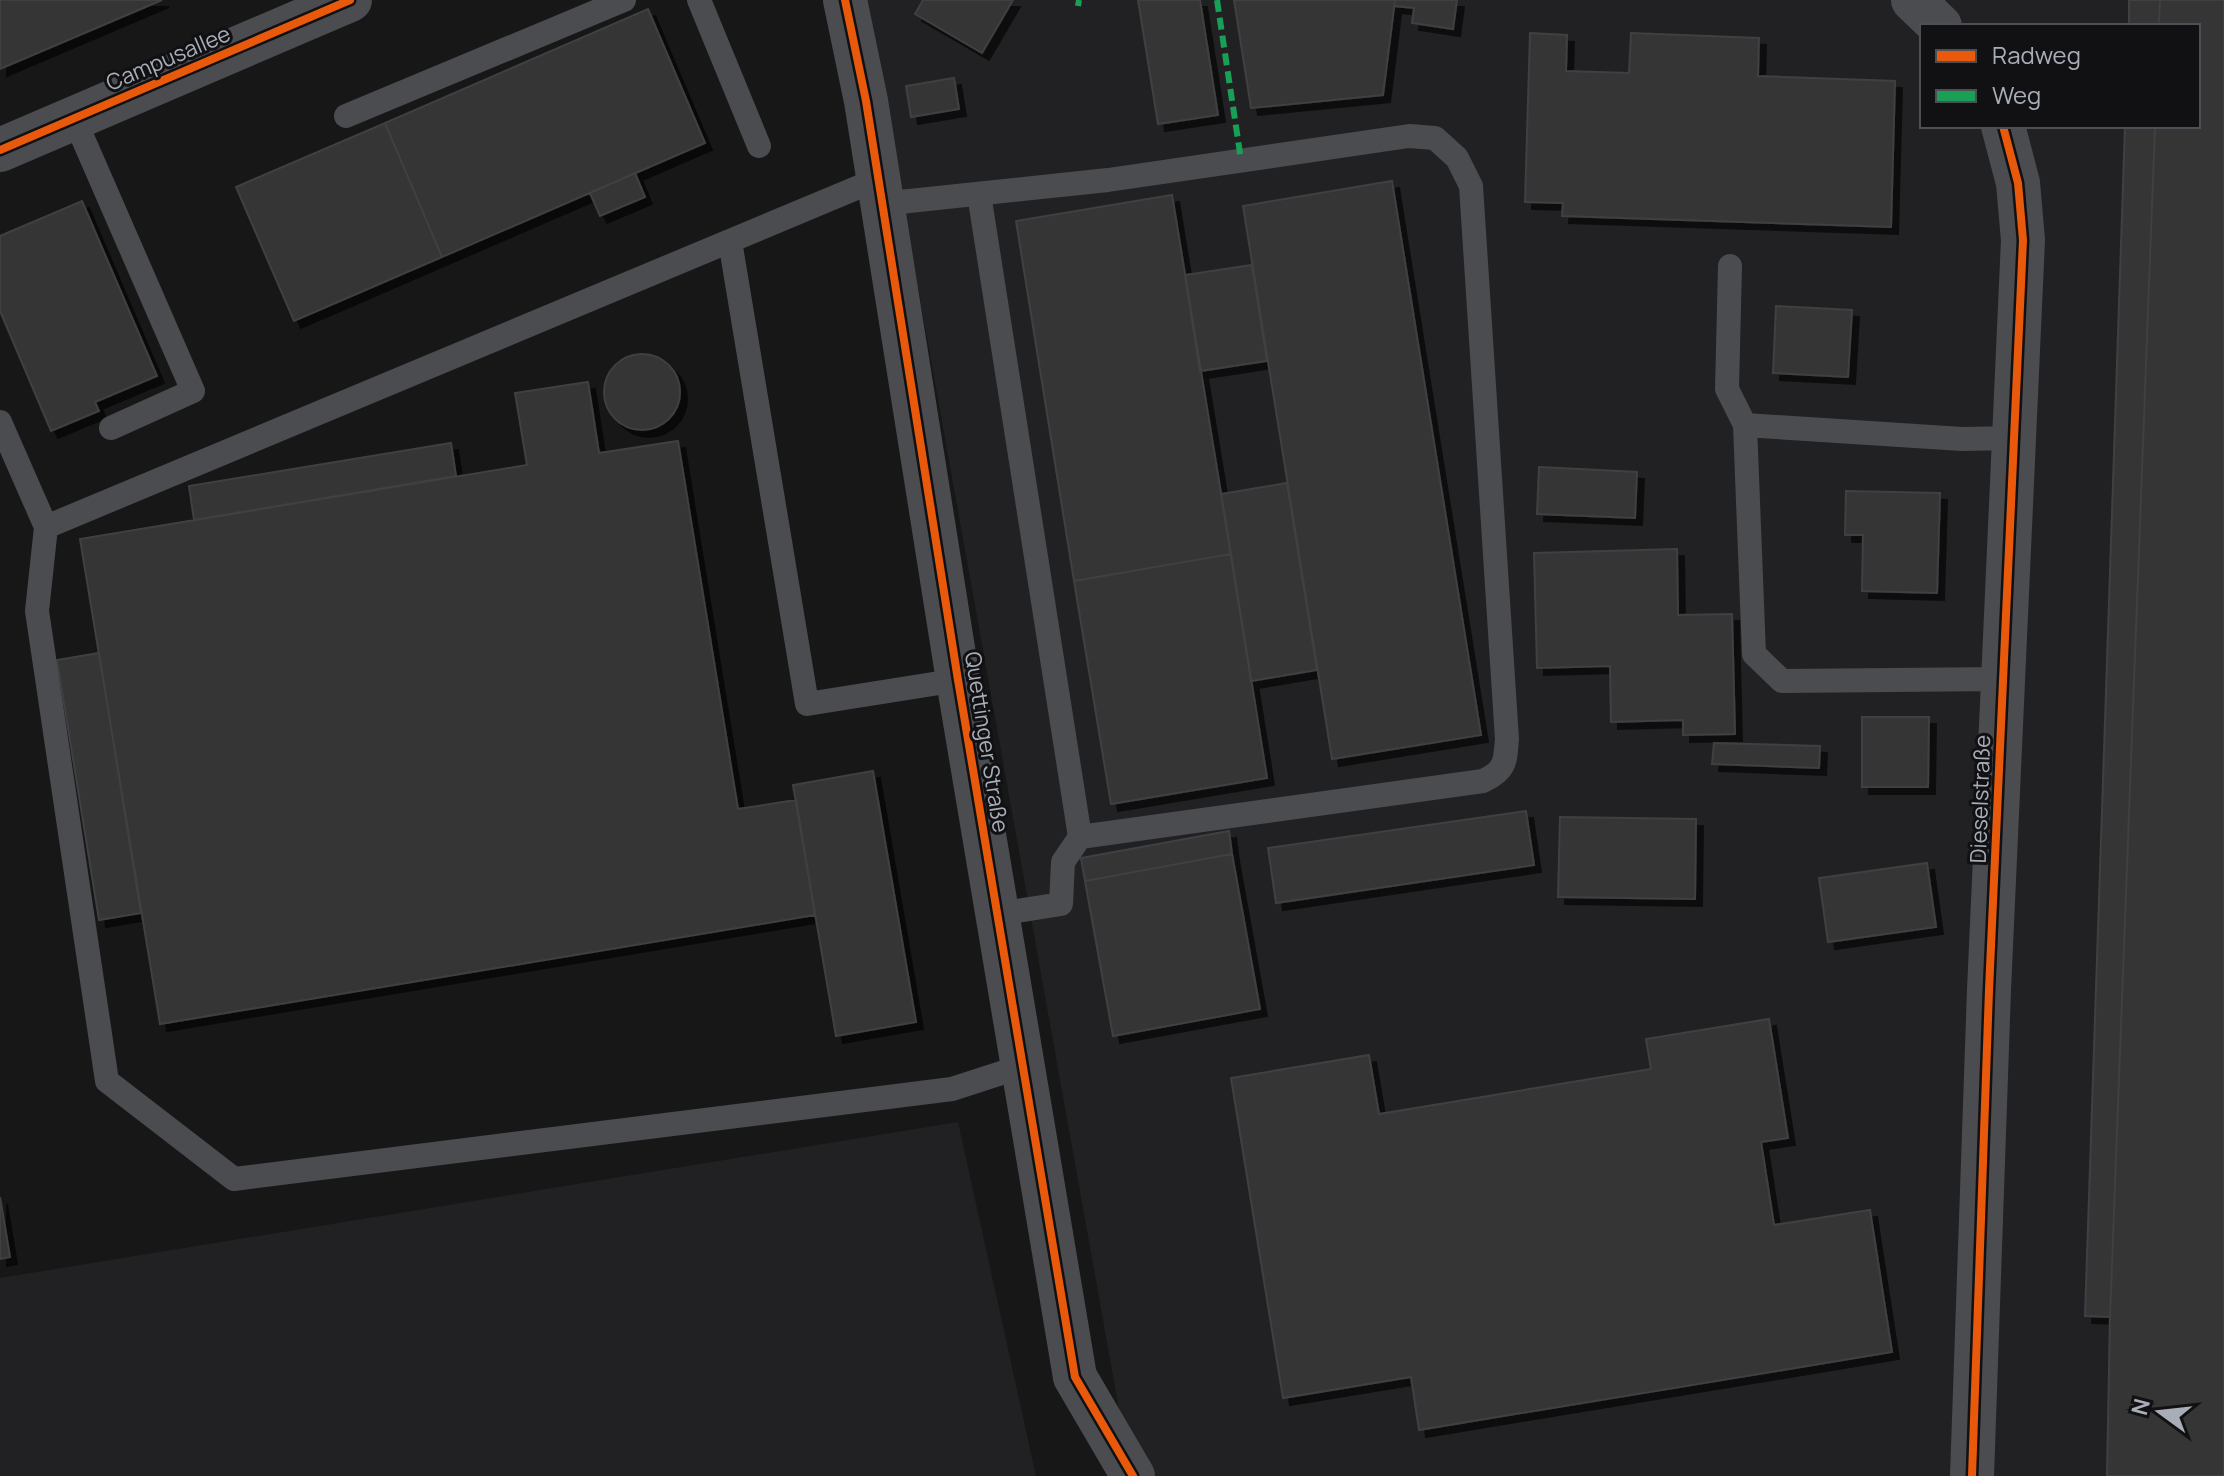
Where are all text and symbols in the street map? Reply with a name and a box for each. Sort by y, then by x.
street label: Campusallee [101,18,235,98]
legend [1920,24,2200,128]
text: Radweg [1992,38,2081,71]
text: Weg [1992,78,2041,111]
street label: Quettinger Straße [958,649,1016,835]
street label: Dieselstraße [1963,734,1997,864]
north arrow [2120,1372,2200,1452]
text: N [2124,1395,2157,1418]

